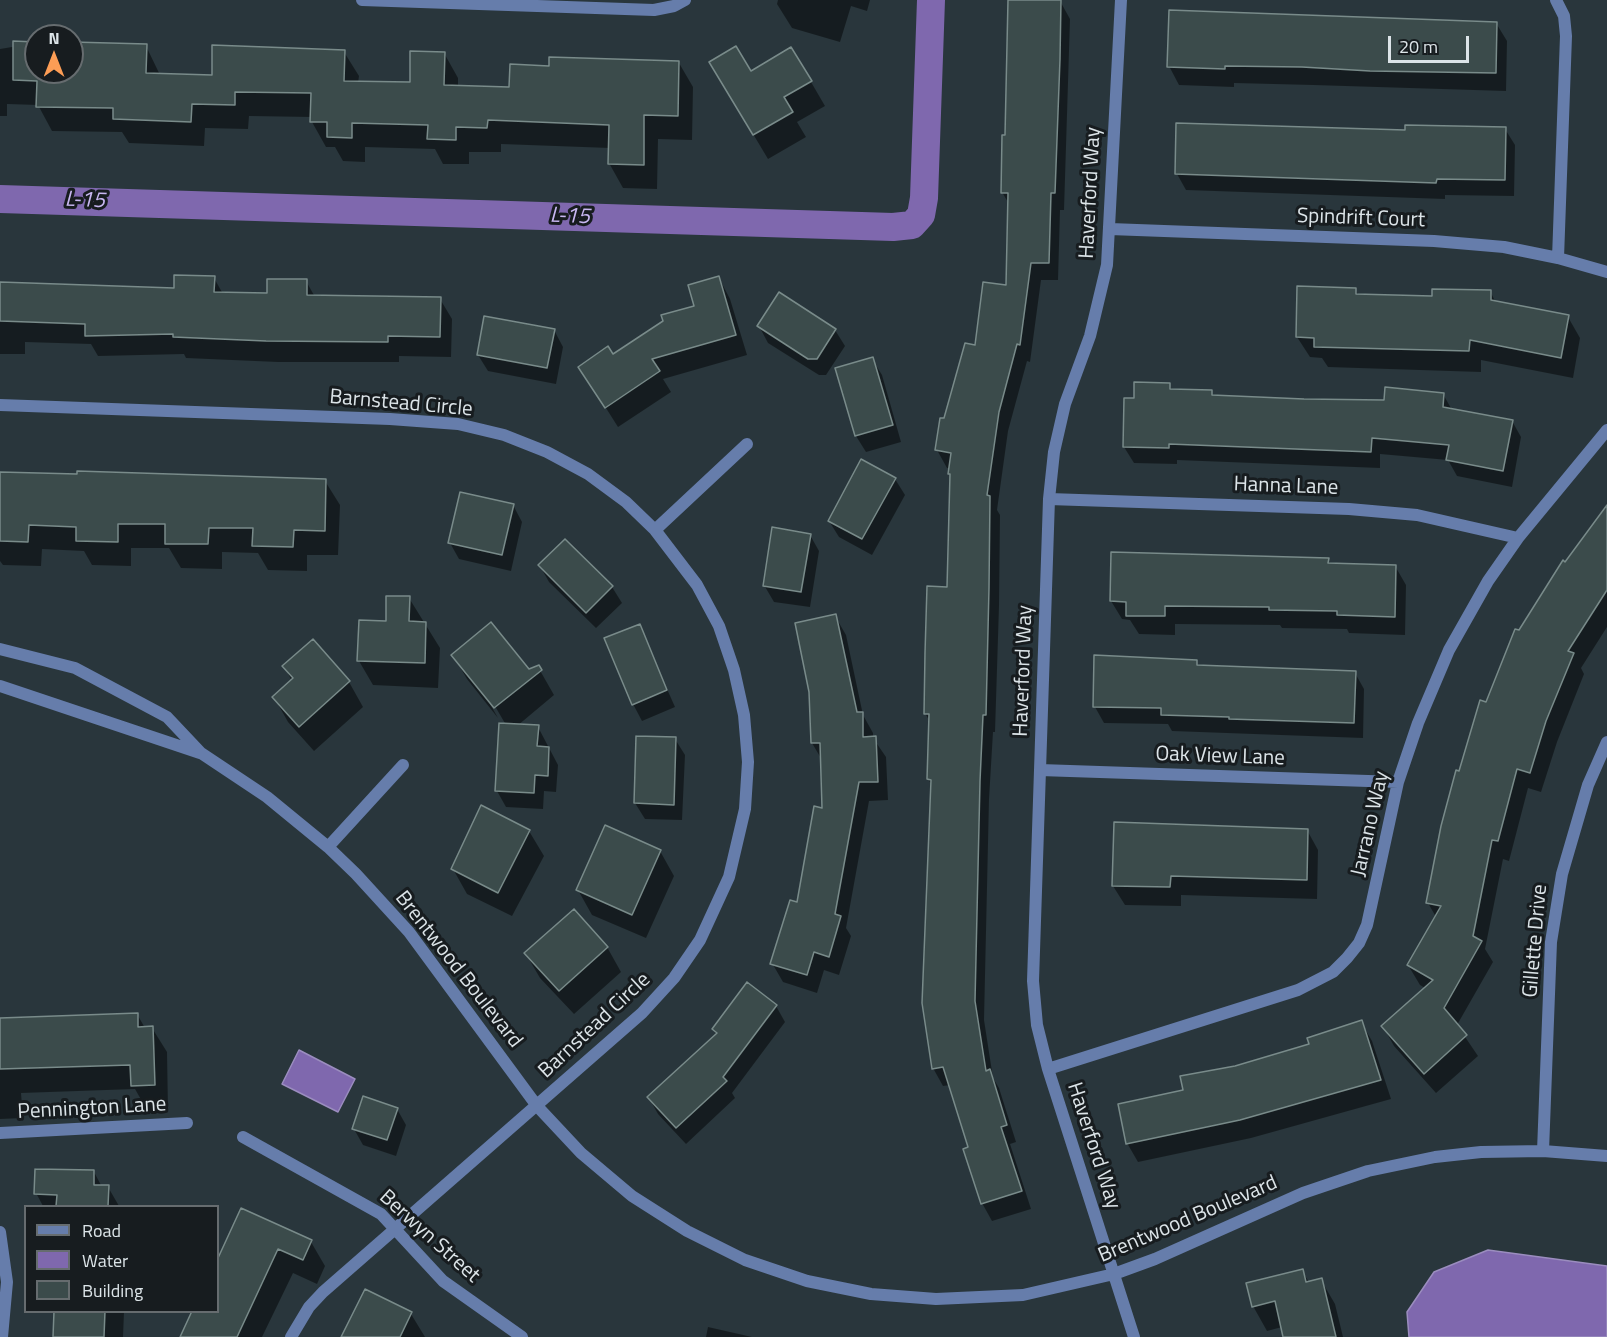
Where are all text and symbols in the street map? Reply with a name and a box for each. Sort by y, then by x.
north arrow [24,24,84,84]
scale bar [1391,24,1472,62]
text: N [48,26,60,50]
text: 20 m [1399,33,1438,60]
street label: Haverford Way [1075,127,1107,259]
water label: L-15 [65,187,105,215]
water label: L-15 [550,203,590,231]
street label: Spindrift Court [1296,204,1426,234]
street label: Barnstead Circle [328,385,474,423]
street label: Hanna Lane [1233,473,1339,501]
street label: Haverford Way [1009,605,1039,737]
street label: Oak View Lane [1155,742,1285,772]
street label: Jarrano Way [1347,769,1395,879]
street label: Gillette Drive [1518,883,1554,999]
street label: Brentwood Boulevard [389,887,527,1053]
street label: Barnstead Circle [534,968,656,1084]
street label: Haverford Way [1061,1079,1125,1213]
street label: Pennington Lane [17,1093,167,1125]
street label: Brentwood Boulevard [1095,1171,1281,1269]
street label: Berwyn Street [373,1185,485,1289]
legend [24,1205,219,1313]
text: Road [82,1217,121,1244]
text: Water [82,1247,128,1274]
text: Building [82,1277,143,1304]

